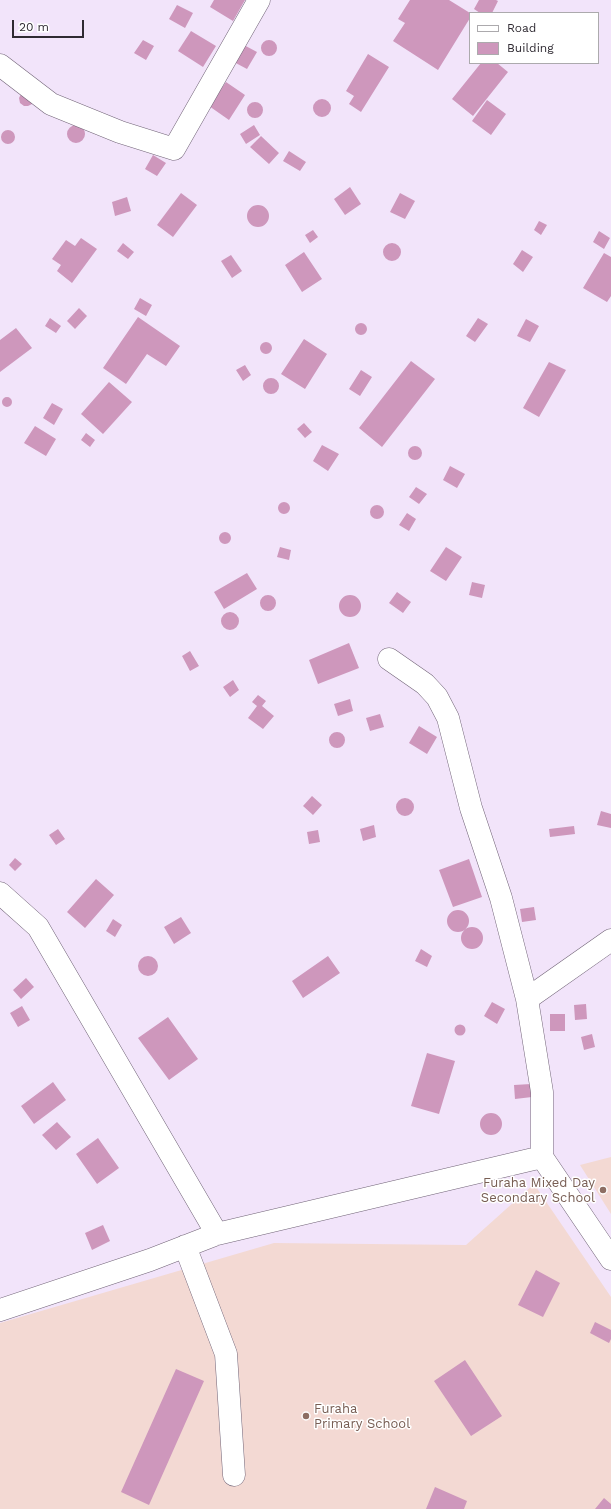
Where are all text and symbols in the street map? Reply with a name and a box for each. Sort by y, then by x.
scale bar [14,12,86,38]
legend [469,12,599,64]
text: 20 m [19,20,49,34]
text: Road [507,21,536,35]
text: Building [507,41,554,55]
place label: Furaha Mixed Day Secondary School [481,1175,595,1206]
marker: Furaha Mixed Day Secondary School [598,1185,608,1195]
place label: Furaha Primary School [314,1401,410,1432]
marker: Furaha Primary School [301,1411,311,1421]

